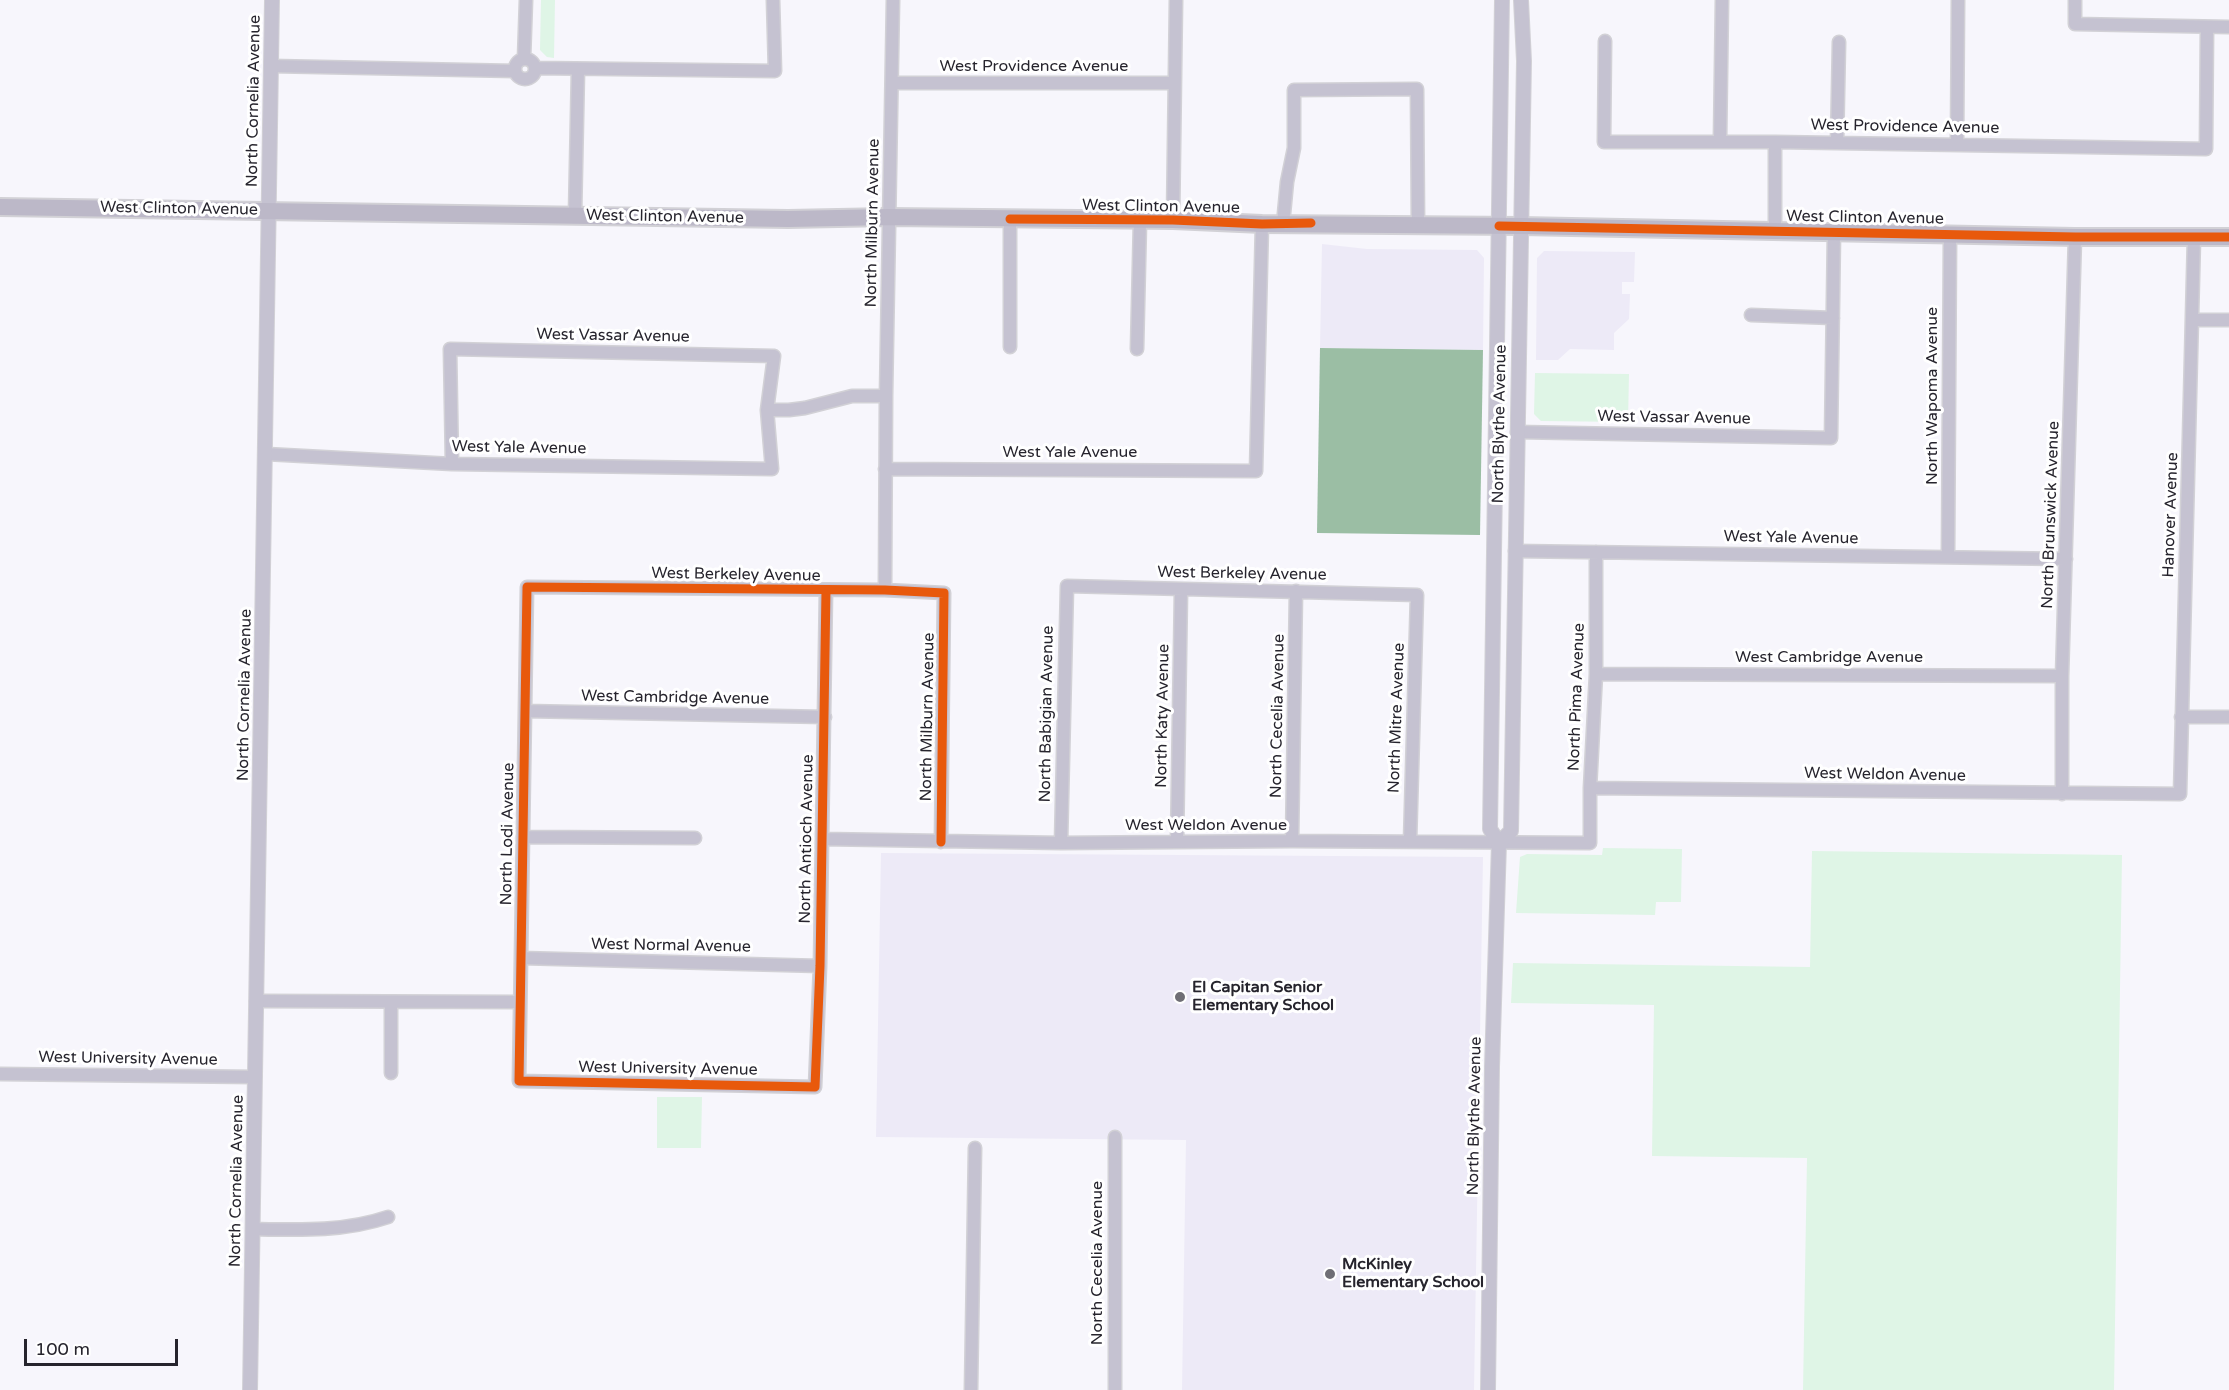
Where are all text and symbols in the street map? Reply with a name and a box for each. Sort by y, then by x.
street label: North Cornelia Avenue [243,15,265,187]
street label: West Providence Avenue [940,57,1128,77]
street label: West Providence Avenue [1810,116,2000,138]
street label: North Milburn Avenue [862,138,884,308]
street label: West Clinton Avenue [1082,196,1240,218]
street label: West Clinton Avenue [100,198,258,220]
street label: West Clinton Avenue [586,206,744,228]
street label: West Clinton Avenue [1786,207,1944,229]
street label: North Wapoma Avenue [1923,307,1943,485]
street label: West Vassar Avenue [536,325,690,347]
street label: North Blythe Avenue [1489,344,1511,504]
street label: West Vassar Avenue [1597,407,1751,429]
street label: North Brunswick Avenue [2038,421,2064,609]
street label: West Yale Avenue [451,437,587,459]
street label: West Yale Avenue [1003,443,1137,463]
street label: Hanover Avenue [2159,452,2183,578]
street label: West Yale Avenue [1723,527,1859,549]
street label: West Berkeley Avenue [1157,563,1327,585]
street label: West Berkeley Avenue [651,564,821,586]
street label: North Cornelia Avenue [234,609,256,781]
street label: North Pima Avenue [1565,623,1589,771]
street label: North Babigian Avenue [1036,625,1058,803]
street label: North Milburn Avenue [917,632,939,802]
street label: North Cecelia Avenue [1267,634,1289,798]
street label: North Mitre Avenue [1385,643,1409,793]
street label: North Katy Avenue [1152,644,1174,788]
street label: West Cambridge Avenue [1735,648,1923,668]
street label: West Cambridge Avenue [581,687,769,709]
street label: North Antioch Avenue [796,754,818,924]
street label: North Lodi Avenue [497,762,519,906]
street label: West Weldon Avenue [1804,764,1966,786]
street label: West Weldon Avenue [1125,816,1287,836]
street label: West Normal Avenue [591,935,751,957]
place label: El Capitan Senior Elementary School [1192,978,1334,1016]
marker: El Capitan Senior Elementary School [1173,990,1187,1004]
street label: North Blythe Avenue [1464,1036,1486,1196]
street label: West University Avenue [38,1048,218,1070]
street label: West University Avenue [578,1058,758,1080]
street label: North Cornelia Avenue [226,1095,248,1267]
street label: North Cecelia Avenue [1088,1181,1108,1345]
place label: McKinley Elementary School [1342,1255,1484,1293]
marker: McKinley Elementary School [1323,1267,1337,1281]
scale bar [27,1327,182,1365]
text: 100 m [35,1338,90,1360]

